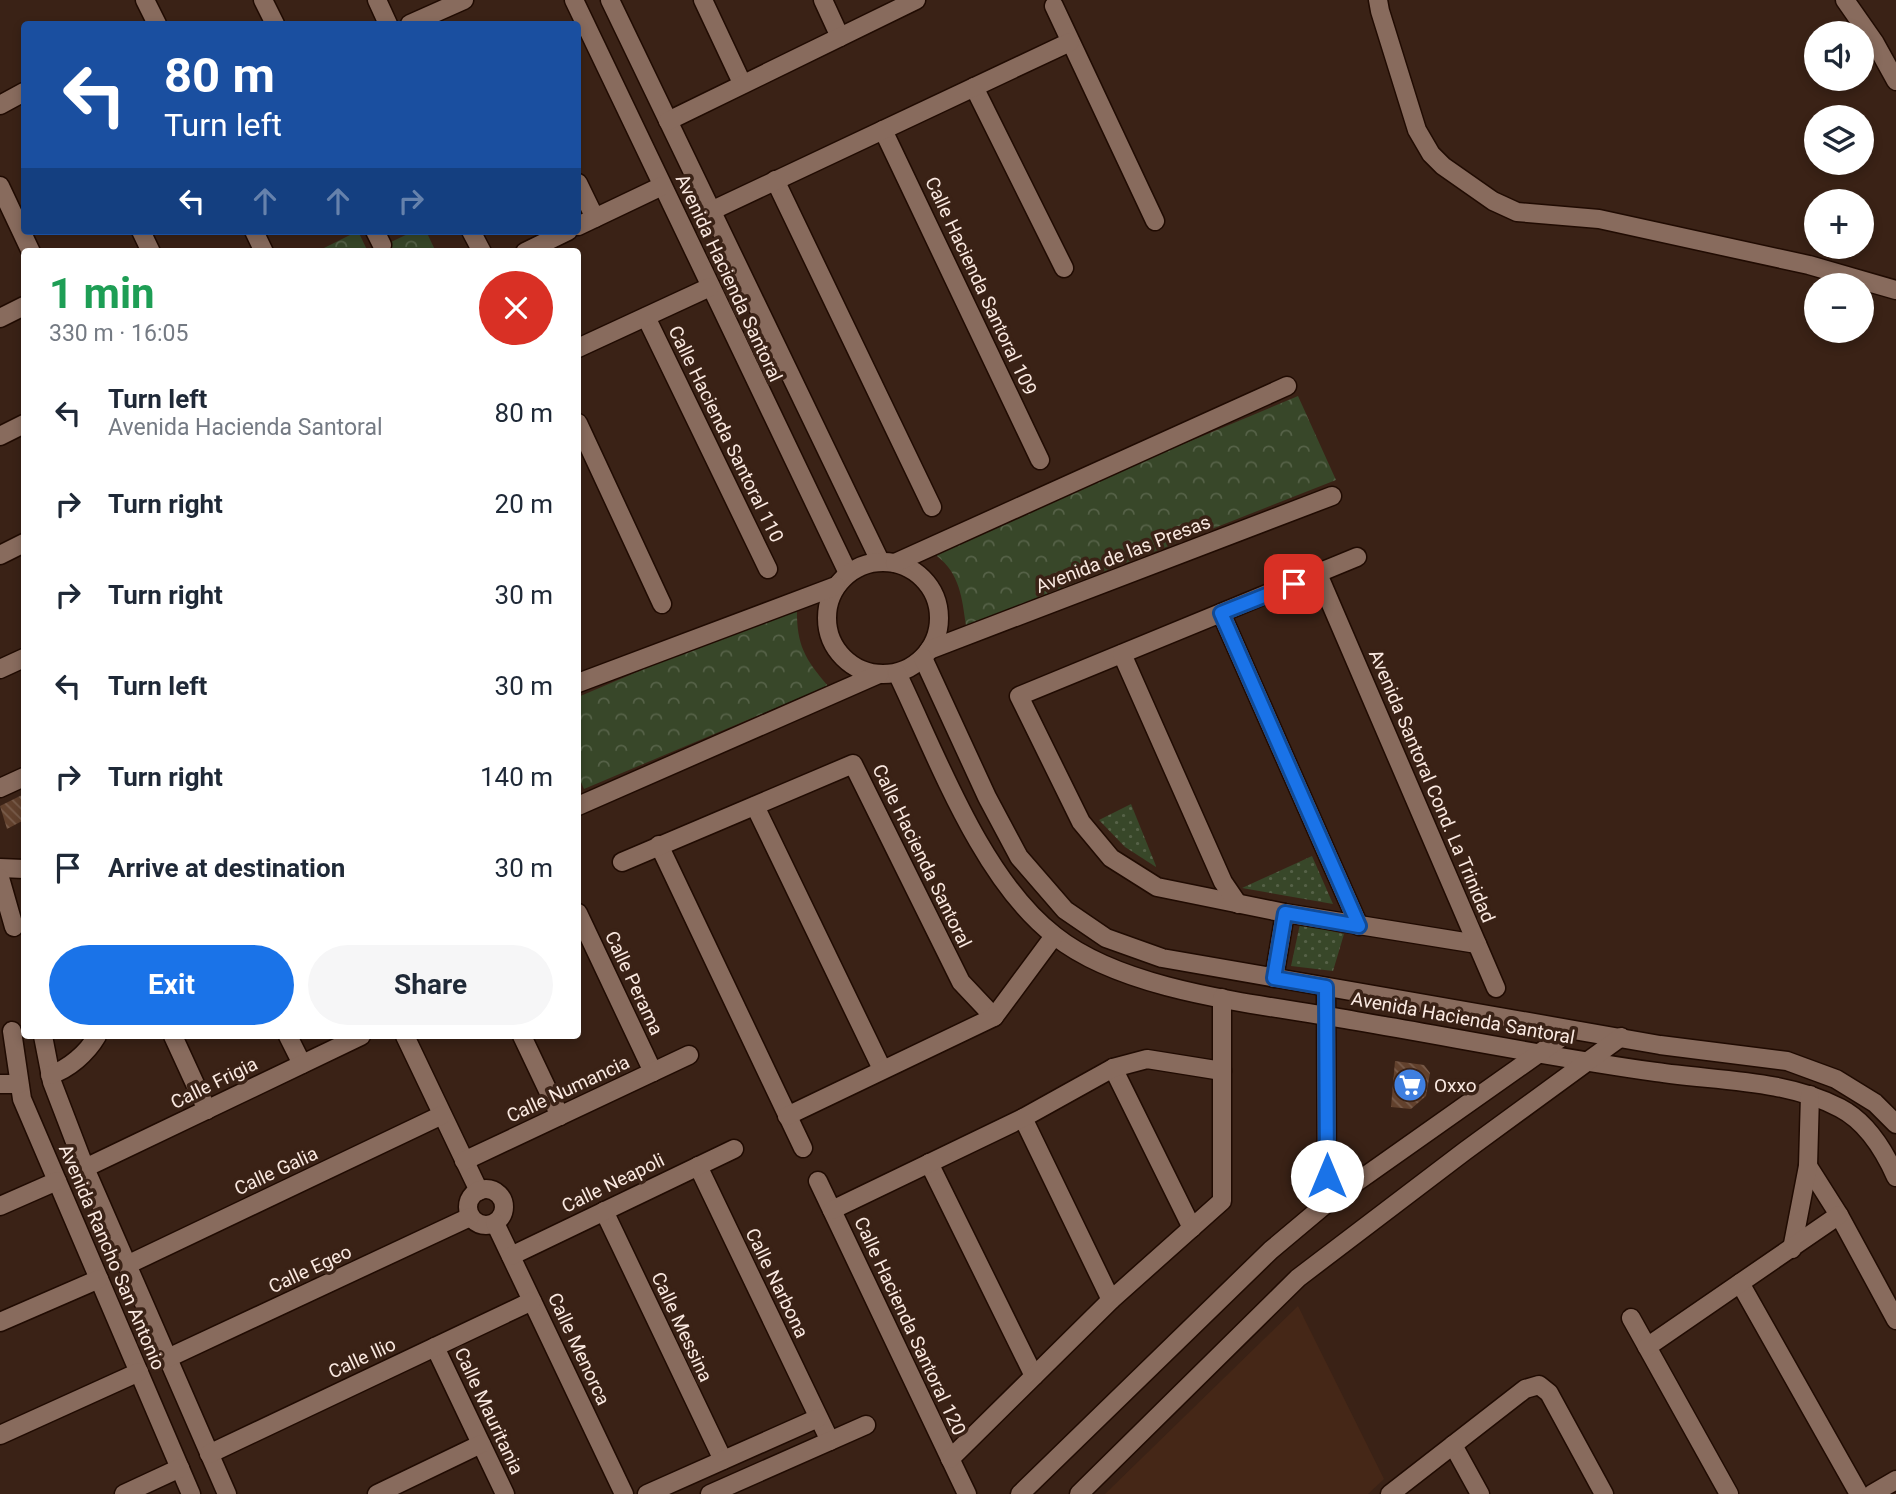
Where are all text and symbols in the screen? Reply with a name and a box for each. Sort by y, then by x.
map controls [1804,21,1874,343]
button: sound [1804,21,1874,91]
text: 80 m [164,47,275,104]
icon: left [49,49,140,140]
button: layers [1804,105,1874,175]
text: Turn left [164,106,282,144]
street label: Avenida Hacienda Santoral [671,170,787,386]
street label: Calle Hacienda Santoral 109 [920,173,1042,399]
icon: left [173,182,211,220]
icon: ahead [246,182,284,220]
icon: ahead [319,182,357,220]
icon: right [392,182,430,220]
button: + [1804,189,1874,259]
text: 1 min [49,269,155,318]
button: close [479,271,553,345]
button: − [1804,273,1874,343]
text: 330 m · 16:05 [49,320,188,347]
street label: Calle Hacienda Santoral 110 [663,322,789,546]
text: Turn left [108,384,207,414]
icon: left [49,394,87,432]
text: 80 m [495,398,553,428]
text: Avenida Hacienda Santoral [108,414,382,441]
icon: right [49,485,87,523]
text: Turn right [108,489,223,519]
text: 20 m [495,489,553,519]
street label: Avenida de las Presas [1032,510,1214,598]
pin [1264,554,1324,614]
icon: arrive [1275,565,1313,603]
icon: right [49,576,87,614]
text: Turn right [108,580,223,610]
text: 30 m [495,580,553,610]
street label: Avenida Santoral Cond. La Trinidad [1364,646,1500,926]
icon: left [49,667,87,705]
text: Turn left [108,671,207,701]
text: 30 m [495,671,553,701]
icon: right [49,758,87,796]
street label: Calle Hacienda Santoral [867,760,977,952]
text: Turn right [108,762,223,792]
text: 140 m [480,762,553,792]
icon: arrive [49,849,87,887]
text: Arrive at destination [108,853,345,883]
text: 30 m [495,853,553,883]
street label: Calle Perama [600,927,668,1039]
button: Exit [49,945,294,1025]
button: Share [308,945,553,1025]
street label: Avenida Hacienda Santoral [1349,987,1577,1049]
street label: Calle Numancia [503,1050,633,1128]
street label: Calle Frigia [167,1052,261,1114]
supermarket icon: Oxxo [1391,1066,1429,1104]
place label: Oxxo [1434,1074,1477,1097]
position arrow [1290,1139,1364,1213]
street label: Avenida Rancho San Antonio [54,1141,170,1373]
street label: Calle Galia [231,1142,321,1200]
street label: Calle Neapoli [558,1148,668,1218]
street label: Calle Hacienda Santoral 120 [849,1213,971,1439]
street label: Calle Narbona [740,1224,814,1342]
street label: Calle Egeo [265,1240,355,1298]
street label: Calle Messina [647,1268,717,1386]
street label: Calle Menorca [543,1289,615,1409]
street label: Calle Ilio [325,1332,399,1384]
street label: Calle Mauritania [450,1344,528,1478]

